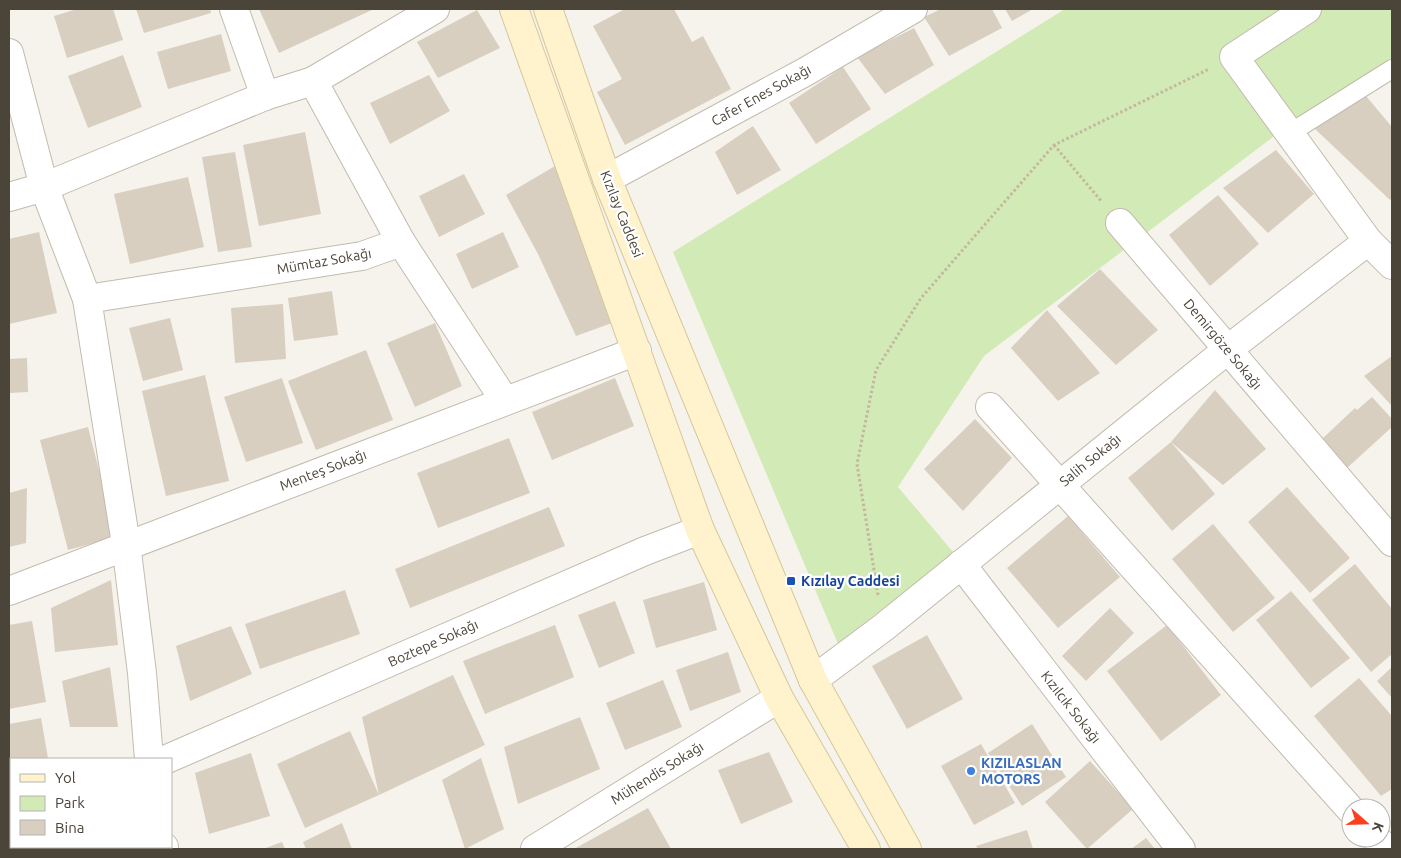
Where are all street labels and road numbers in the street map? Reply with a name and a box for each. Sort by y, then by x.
street label: Cafer Enes Sokağı [708,61,814,129]
street label: Kızılay Caddesi [597,168,647,260]
street label: Mümtaz Sokağı [275,245,373,277]
street label: Demirgöze Sokağı [1181,296,1265,392]
street label: Salih Sokağı [1056,430,1124,490]
street label: Menteş Sokağı [277,446,369,494]
street label: Boztepe Sokağı [385,616,481,670]
street label: Kızılcık Sokağı [1038,668,1104,746]
street label: Mühendis Sokağı [608,738,706,808]

